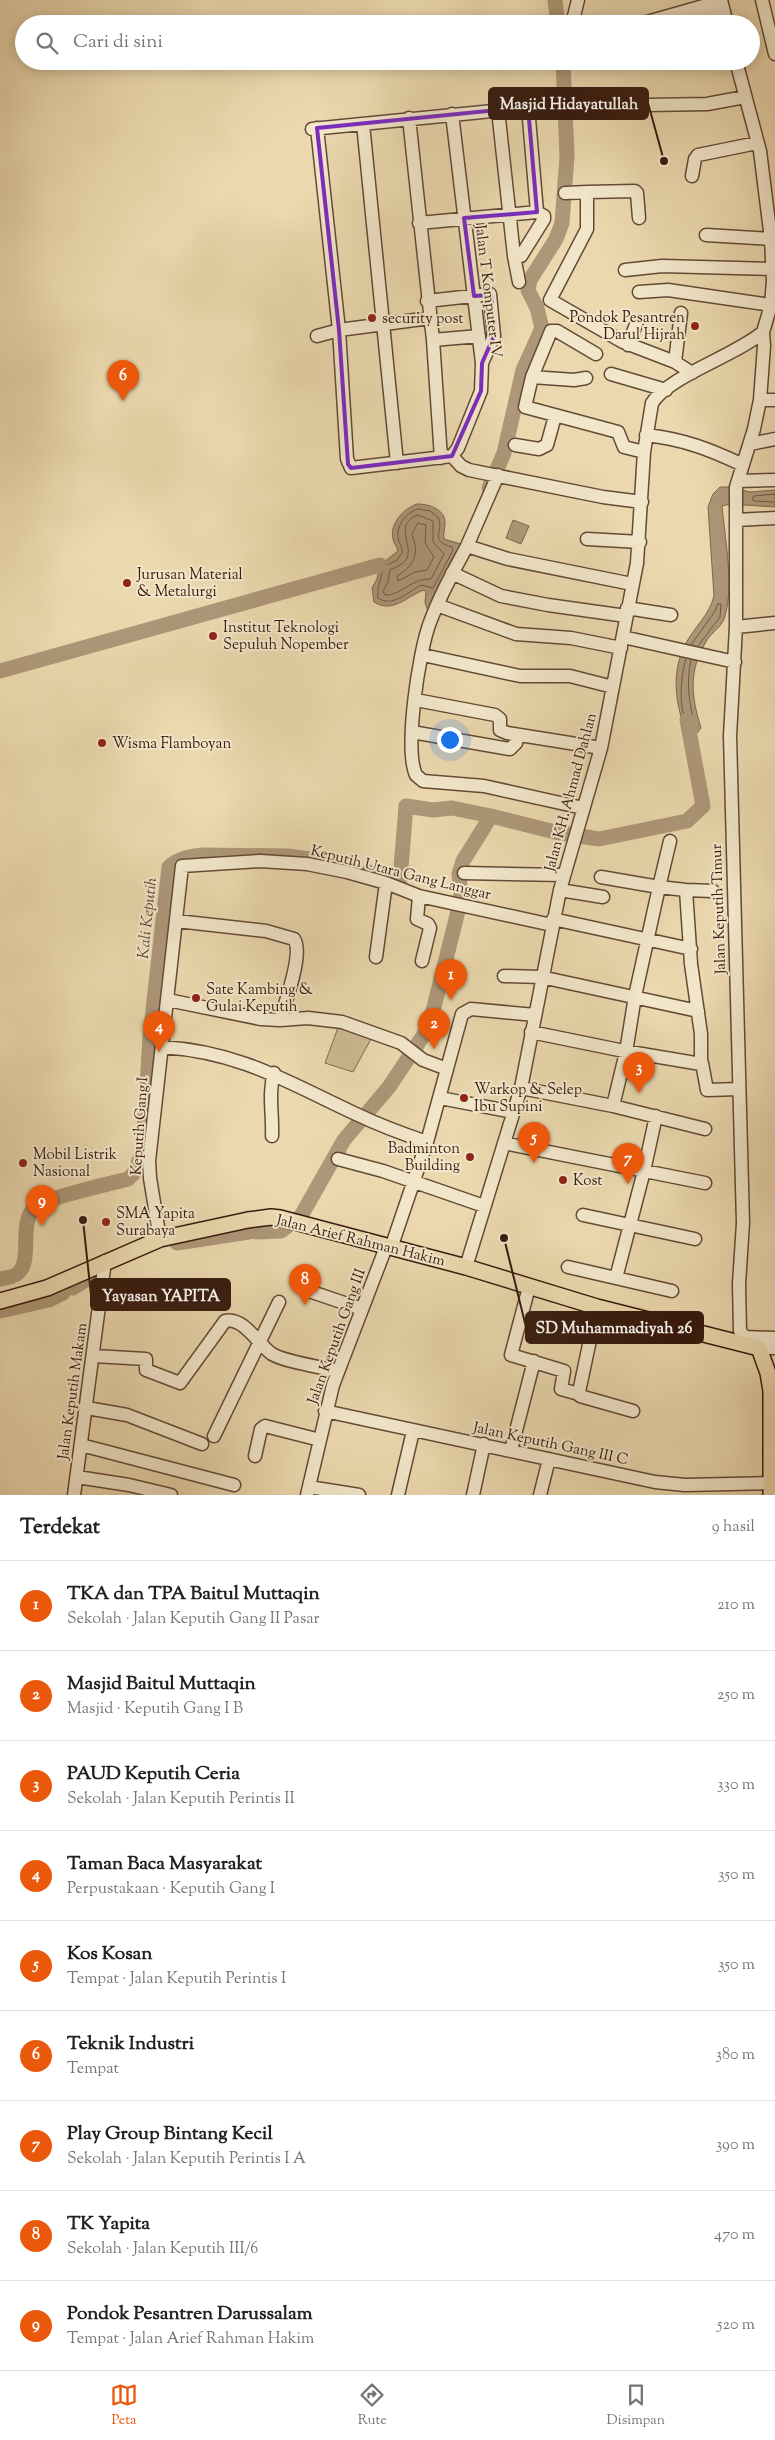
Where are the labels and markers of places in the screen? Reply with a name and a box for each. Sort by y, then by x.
callout: Masjid Hidayatullah [489,88,648,119]
place label: Pondok Pesantren Darul Hijrah [569,308,685,346]
place label: security post [382,309,463,330]
marker: security post [366,312,378,324]
marker: Pondok Pesantren Darul Hijrah [689,320,701,332]
pin: 6 [107,360,139,401]
place label: Jurusan Material & Metalurgi [136,565,243,603]
marker: Jurusan Material & Metalurgi [121,577,133,589]
place label: Institut Teknologi Sepuluh Nopember [223,618,349,656]
marker: Institut Teknologi Sepuluh Nopember [207,630,219,642]
place label: Wisma Flamboyan [112,734,231,755]
marker: Wisma Flamboyan [96,737,108,749]
pin: 1 [435,959,467,1000]
place label: Sate Kambing & Gulai Keputih [206,980,314,1018]
marker: Sate Kambing & Gulai Keputih [190,992,202,1004]
pin: 2 [418,1008,450,1049]
pin: 4 [143,1011,175,1052]
pin: 3 [623,1052,655,1093]
place label: Warkop & Selep Ibu Supini [474,1080,582,1118]
marker: Warkop & Selep Ibu Supini [458,1092,470,1104]
pin: 5 [518,1122,550,1163]
place label: Badminton Building [388,1139,460,1177]
pin: 7 [612,1143,644,1184]
place label: Mobil Listrik Nasional [33,1145,117,1183]
marker: Badminton Building [464,1151,476,1163]
marker: Mobil Listrik Nasional [17,1157,29,1169]
place label: Kost [573,1171,602,1192]
marker: Kost [557,1174,569,1186]
pin: 9 [26,1185,58,1226]
place label: SMA Yapita Surabaya [116,1204,195,1242]
marker: SMA Yapita Surabaya [100,1216,112,1228]
pin: 8 [289,1264,321,1305]
callout: Yayasan YAPITA [91,1279,230,1310]
callout: SD Muhammadiyah 26 [526,1312,703,1343]

